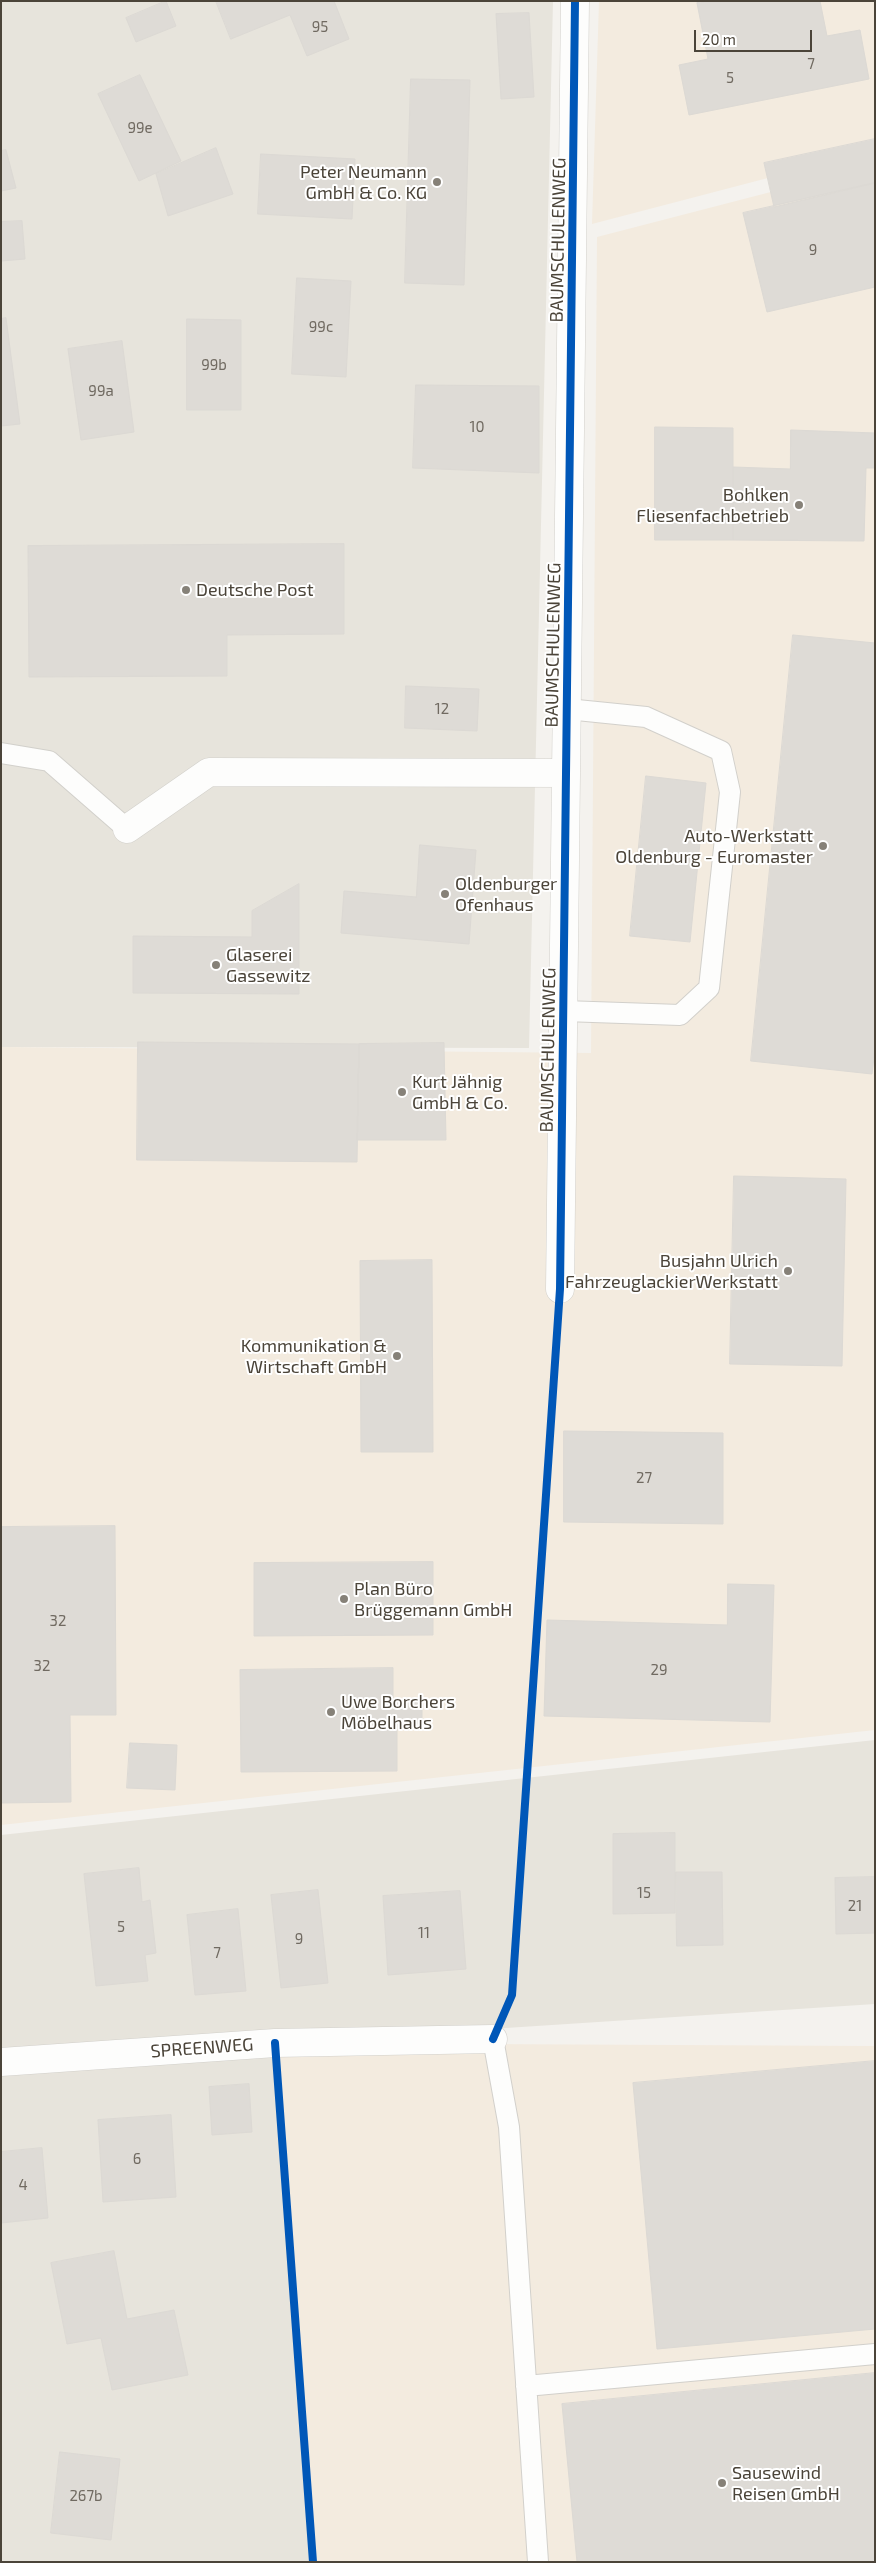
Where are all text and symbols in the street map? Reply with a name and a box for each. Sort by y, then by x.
house number: 95 [312,18,328,36]
scale bar [696,20,814,52]
text: 20 m [702,30,736,48]
house number: 7 [807,55,815,73]
house number: 5 [726,69,734,87]
house number: 99e [127,119,153,137]
street label: BAUMSCHULENWEG [546,157,570,323]
place label: Peter Neumann GmbH & Co. KG [300,161,427,203]
marker: Peter Neumann GmbH & Co. KG [431,176,443,188]
house number: 9 [809,241,817,259]
house number: 99c [309,318,333,336]
house number: 99b [201,356,227,374]
house number: 99a [88,382,114,400]
house number: 10 [469,418,485,436]
place label: Bohlken Fliesenfachbetrieb [636,484,789,526]
marker: Bohlken Fliesenfachbetrieb [793,499,805,511]
street label: BAUMSCHULENWEG [541,562,565,728]
place label: Deutsche Post [196,579,314,601]
marker: Deutsche Post [180,584,192,596]
house number: 12 [435,700,449,718]
place label: Auto-Werkstatt Oldenburg - Euromaster [615,825,813,868]
marker: Auto-Werkstatt Oldenburg - Euromaster [817,840,829,852]
place label: Oldenburger Ofenhaus [455,873,557,916]
marker: Oldenburger Ofenhaus [439,888,451,900]
place label: Glaserei Gassewitz [226,944,310,986]
marker: Glaserei Gassewitz [210,959,222,971]
street label: BAUMSCHULENWEG [536,967,560,1133]
place label: Kurt Jähnig GmbH & Co. [412,1071,508,1114]
marker: Kurt Jähnig GmbH & Co. [396,1086,408,1098]
place label: Busjahn Ulrich FahrzeuglackierWerkstatt [565,1250,778,1292]
marker: Busjahn Ulrich FahrzeuglackierWerkstatt [782,1265,794,1277]
place label: Kommunikation & Wirtschaft GmbH [241,1335,387,1378]
marker: Kommunikation & Wirtschaft GmbH [391,1350,403,1362]
house number: 27 [636,1469,652,1487]
place label: Plan Büro Brüggemann GmbH [354,1578,512,1620]
marker: Plan Büro Brüggemann GmbH [338,1593,350,1605]
house number: 32 [50,1612,66,1630]
house number: 32 [34,1657,50,1675]
house number: 29 [650,1661,668,1679]
place label: Uwe Borchers Möbelhaus [341,1691,455,1734]
marker: Uwe Borchers Möbelhaus [325,1706,337,1718]
house number: 15 [637,1884,651,1902]
house number: 21 [848,1897,862,1915]
house number: 5 [117,1918,125,1936]
house number: 11 [418,1924,430,1942]
house number: 9 [295,1930,303,1948]
house number: 7 [213,1944,221,1962]
street label: SPREENWEG [150,2034,254,2062]
house number: 6 [133,2150,141,2168]
house number: 4 [18,2176,28,2194]
place label: Sausewind Reisen GmbH [732,2462,840,2504]
marker: Sausewind Reisen GmbH [716,2477,728,2489]
house number: 267b [69,2487,103,2505]

